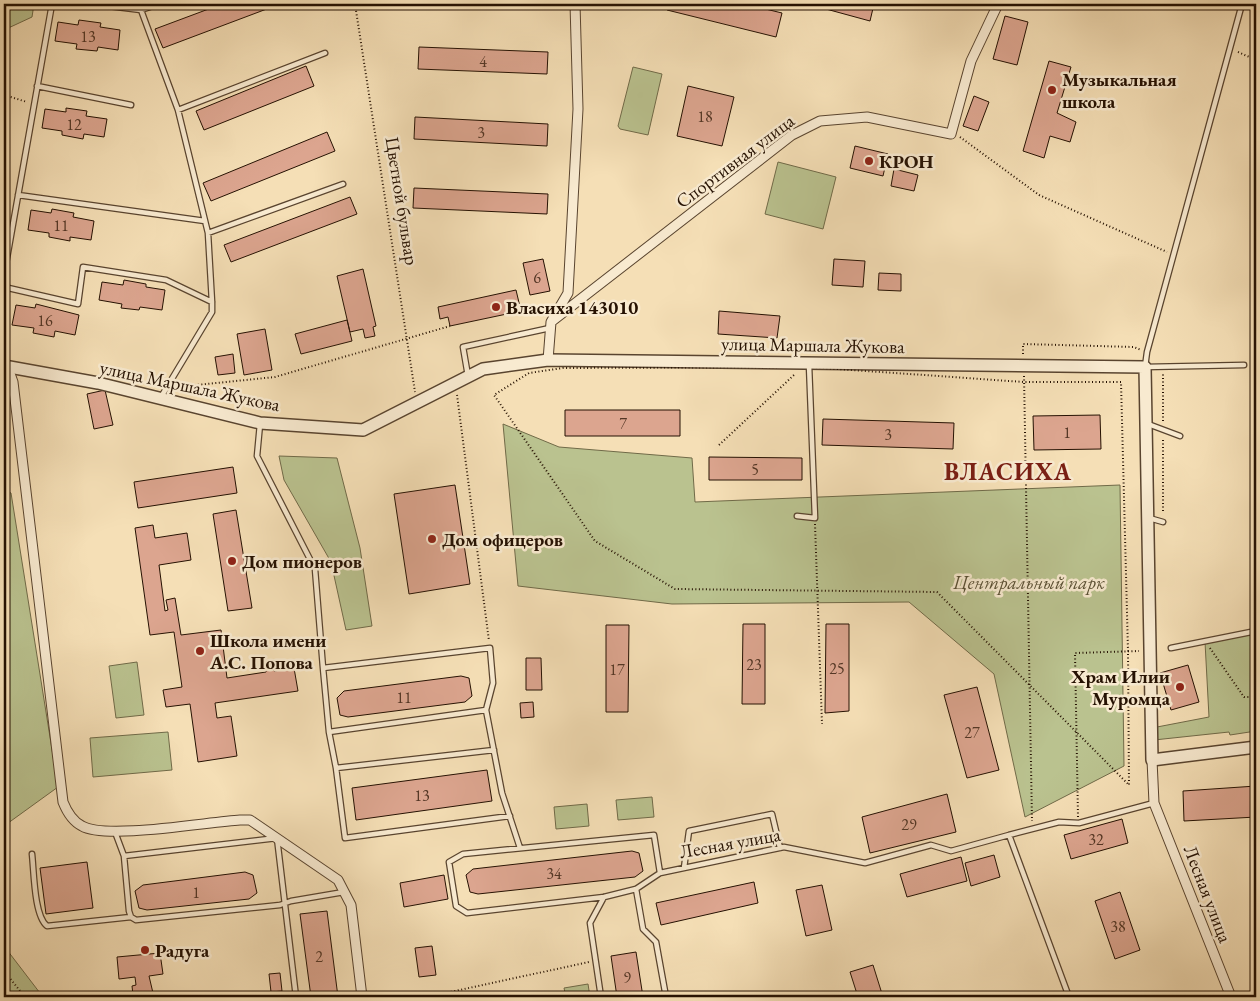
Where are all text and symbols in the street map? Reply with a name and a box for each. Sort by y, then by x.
house number: 13 [80,26,96,47]
house number: 4 [479,51,487,72]
place label: Музыкальная школа [1062,67,1177,114]
marker: Музыкальная школа [1046,84,1058,96]
house number: 18 [697,106,713,127]
street label: Спортивная улица [671,108,800,214]
house number: 12 [66,114,82,135]
house number: 3 [477,122,485,143]
street label: Цветной бульвар [380,135,424,267]
place label: КРОН [879,149,934,174]
marker: КРОН [863,155,875,167]
house number: 11 [53,215,69,236]
house number: 6 [533,267,541,288]
place label: Власиха 143010 [506,295,638,320]
marker: Власиха 143010 [490,301,502,313]
house number: 16 [37,310,53,331]
street label: улица Маршала Жукова [721,331,905,359]
street label: улица Маршала Жукова [98,355,283,417]
house number: 7 [619,413,627,434]
house number: 1 [1063,422,1071,443]
house number: 3 [884,424,892,445]
district label: ВЛАСИХА [944,456,1072,487]
house number: 5 [751,459,759,480]
place label: Дом офицеров [442,527,563,552]
marker: Дом офицеров [426,533,438,545]
place label: Дом пионеров [242,549,362,574]
marker: Дом пионеров [226,555,238,567]
park label: Центральный парк [952,570,1106,595]
place label: Школа имени А.С. Попова [209,628,327,675]
marker: Школа имени А.С. Попова [194,645,206,657]
house number: 23 [746,654,762,675]
house number: 25 [829,658,845,679]
house number: 17 [609,659,625,680]
place label: Храм Илии Муромца [1070,664,1171,711]
marker: Храм Илии Муромца [1174,681,1186,693]
house number: 11 [396,687,412,708]
house number: 27 [964,722,980,743]
house number: 13 [414,785,430,806]
house number: 29 [901,814,917,835]
street label: Лесная улица [677,822,783,864]
house number: 32 [1088,829,1104,850]
street label: Лесная улица [1178,842,1238,947]
house number: 34 [546,863,562,884]
house number: 1 [192,882,200,903]
house number: 38 [1110,916,1126,937]
place label: Радуга [155,938,210,963]
marker: Радуга [139,944,151,956]
house number: 2 [315,946,323,967]
house number: 9 [623,967,631,988]

